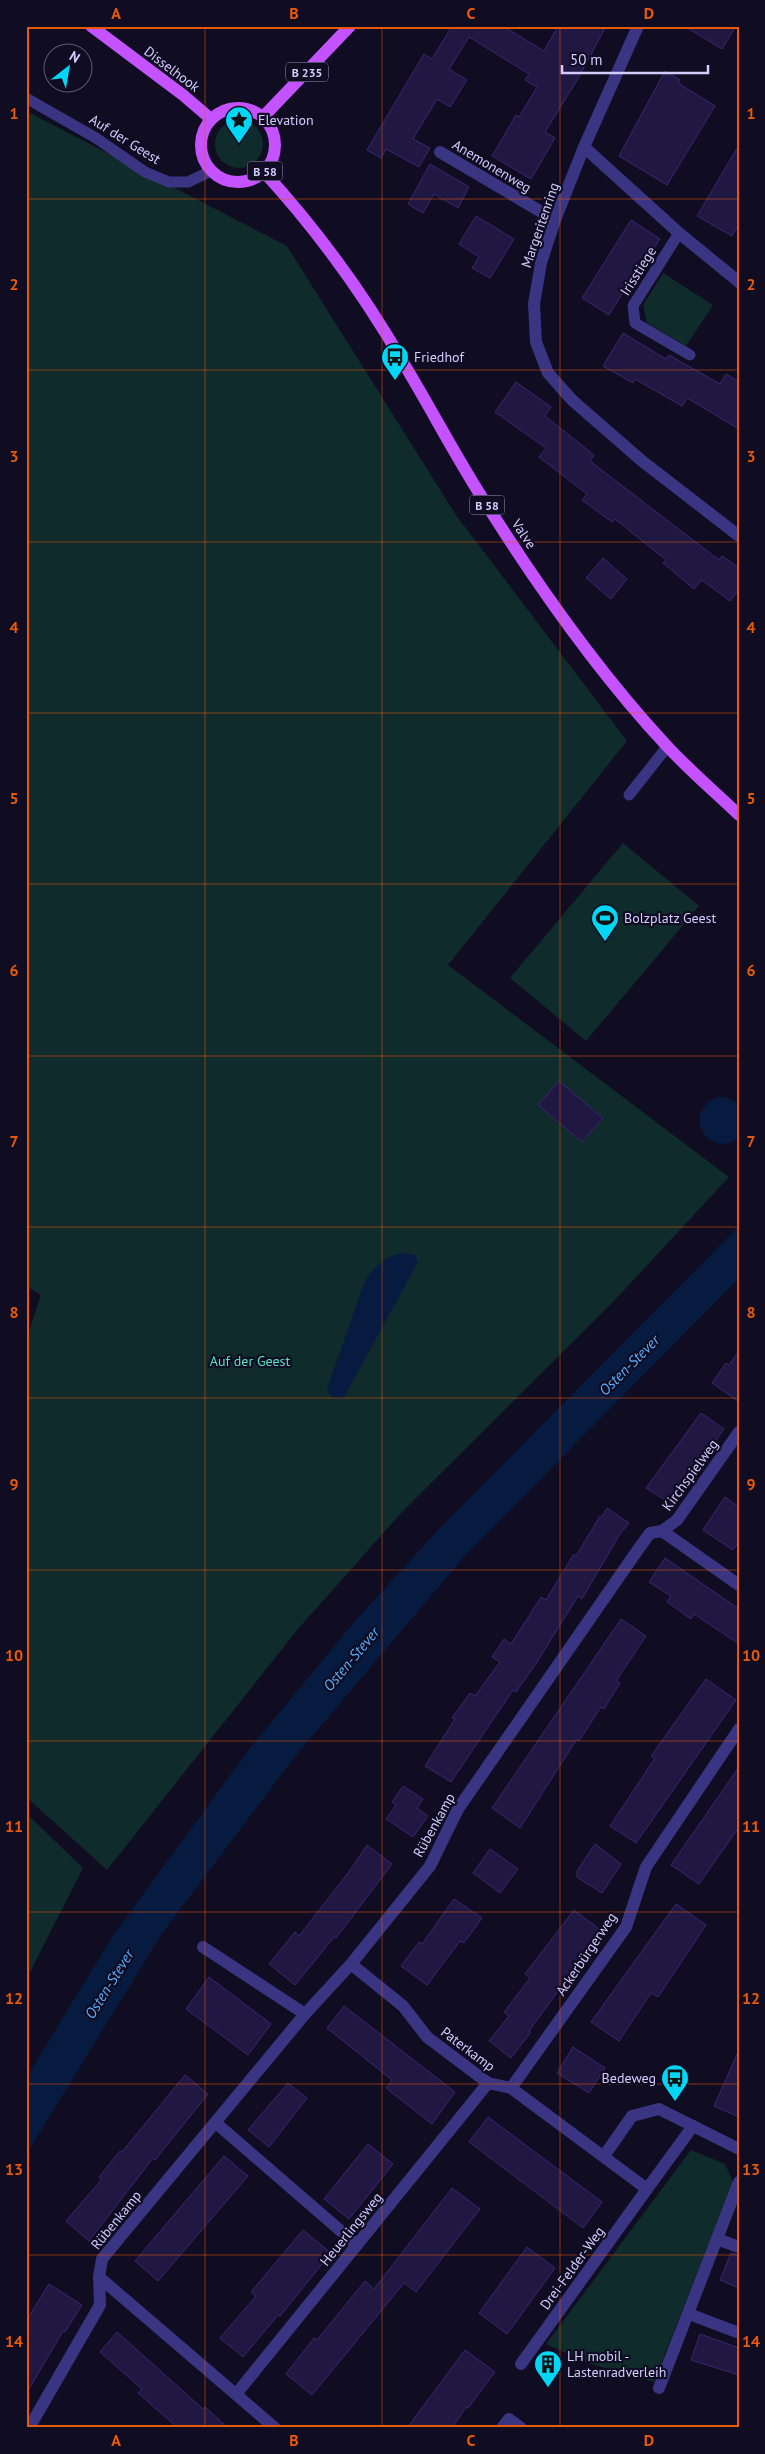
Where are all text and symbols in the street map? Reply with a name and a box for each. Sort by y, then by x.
text: A [111,3,121,23]
text: B [289,3,299,23]
text: C [467,3,476,23]
text: D [644,3,654,23]
north arrow [42,42,92,92]
street label: Disselhook [141,42,204,96]
scale bar [562,42,709,74]
text: N [66,47,83,67]
text: 50 m [570,50,603,69]
road number: B 235 [286,62,328,82]
text: 1 [9,103,19,123]
text: 1 [746,103,756,123]
place icon: Elevation [224,105,254,144]
street label: Auf der Geest [86,110,164,168]
place label: Elevation [258,111,314,129]
street label: Anemonenweg [449,135,535,197]
road number: B 58 [248,162,282,180]
street label: Margeritenring [517,180,563,270]
street label: Irisstiege [616,243,660,299]
text: 2 [9,274,19,294]
text: 2 [746,274,756,294]
bus stop icon: Friedhof [380,342,410,381]
place label: Friedhof [414,348,464,366]
text: 3 [9,446,19,466]
text: 3 [746,446,756,466]
road number: B 58 [470,496,504,514]
street label: Valve [507,515,540,552]
text: 4 [9,617,19,637]
text: 4 [746,617,756,637]
text: 5 [9,788,19,808]
text: 5 [746,788,756,808]
sports icon: Bolzplatz Geest [590,903,620,942]
place label: Bolzplatz Geest [624,909,716,927]
text: 6 [9,960,19,980]
text: 6 [746,960,756,980]
text: 7 [9,1131,19,1151]
text: 7 [746,1131,756,1151]
text: 8 [9,1302,19,1322]
text: 8 [746,1302,756,1322]
water label: Osten-Stever [595,1330,664,1399]
park label: Auf der Geest [210,1352,290,1370]
street label: Kirchspielweg [658,1436,722,1514]
text: 9 [9,1474,19,1494]
text: 9 [746,1474,756,1494]
water label: Osten-Stever [319,1622,384,1695]
text: 10 [5,1645,23,1665]
text: 10 [742,1645,760,1665]
street label: Rübenkamp [409,1790,459,1860]
text: 11 [5,1816,23,1836]
text: 11 [742,1816,760,1836]
street label: Ackerbürgerweg [552,1909,620,1999]
water label: Osten-Stever [80,1945,138,2022]
text: 12 [5,1988,23,2008]
text: 12 [742,1988,760,2008]
street label: Paterkamp [437,2023,499,2075]
bus stop icon: Bedeweg [660,2063,690,2102]
place label: Bedeweg [602,2069,656,2087]
text: 13 [5,2159,23,2179]
text: 13 [742,2159,760,2179]
street label: Rübenkamp [87,2187,145,2253]
street label: Heuerlingsweg [316,2189,386,2269]
street label: Drei-Felder-Weg [536,2223,608,2313]
text: 14 [5,2331,23,2351]
text: 14 [742,2331,760,2351]
place label: LH mobil - Lastenradverleih [567,2347,666,2381]
building icon: LH mobil - Lastenradverleih [533,2349,563,2388]
text: A [111,2430,121,2450]
text: B [289,2430,299,2450]
text: C [467,2430,476,2450]
text: D [644,2430,654,2450]

